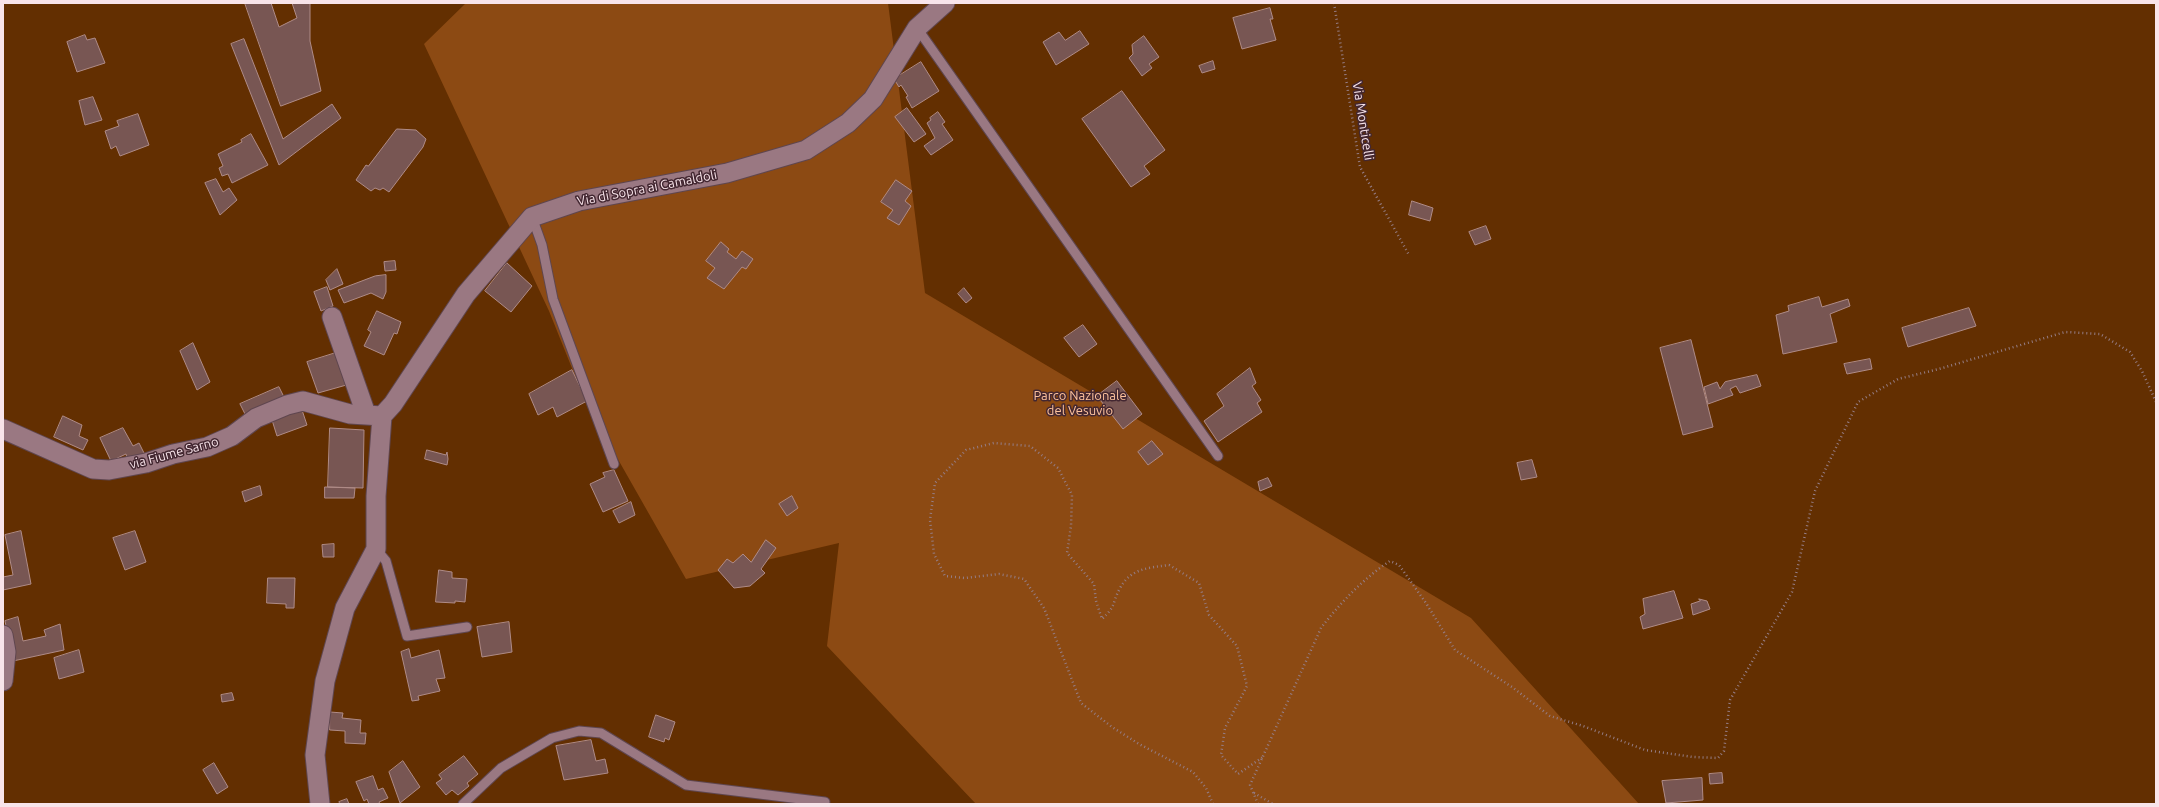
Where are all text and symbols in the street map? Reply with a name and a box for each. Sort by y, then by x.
street label: Via Monticelli [1349,81,1377,161]
street label: Via di Sopra ai Camaldoli [576,167,718,209]
park label: Parco Nazionale del Vesuvio [1033,388,1127,419]
street label: via Fiume Sarno [128,434,220,472]

